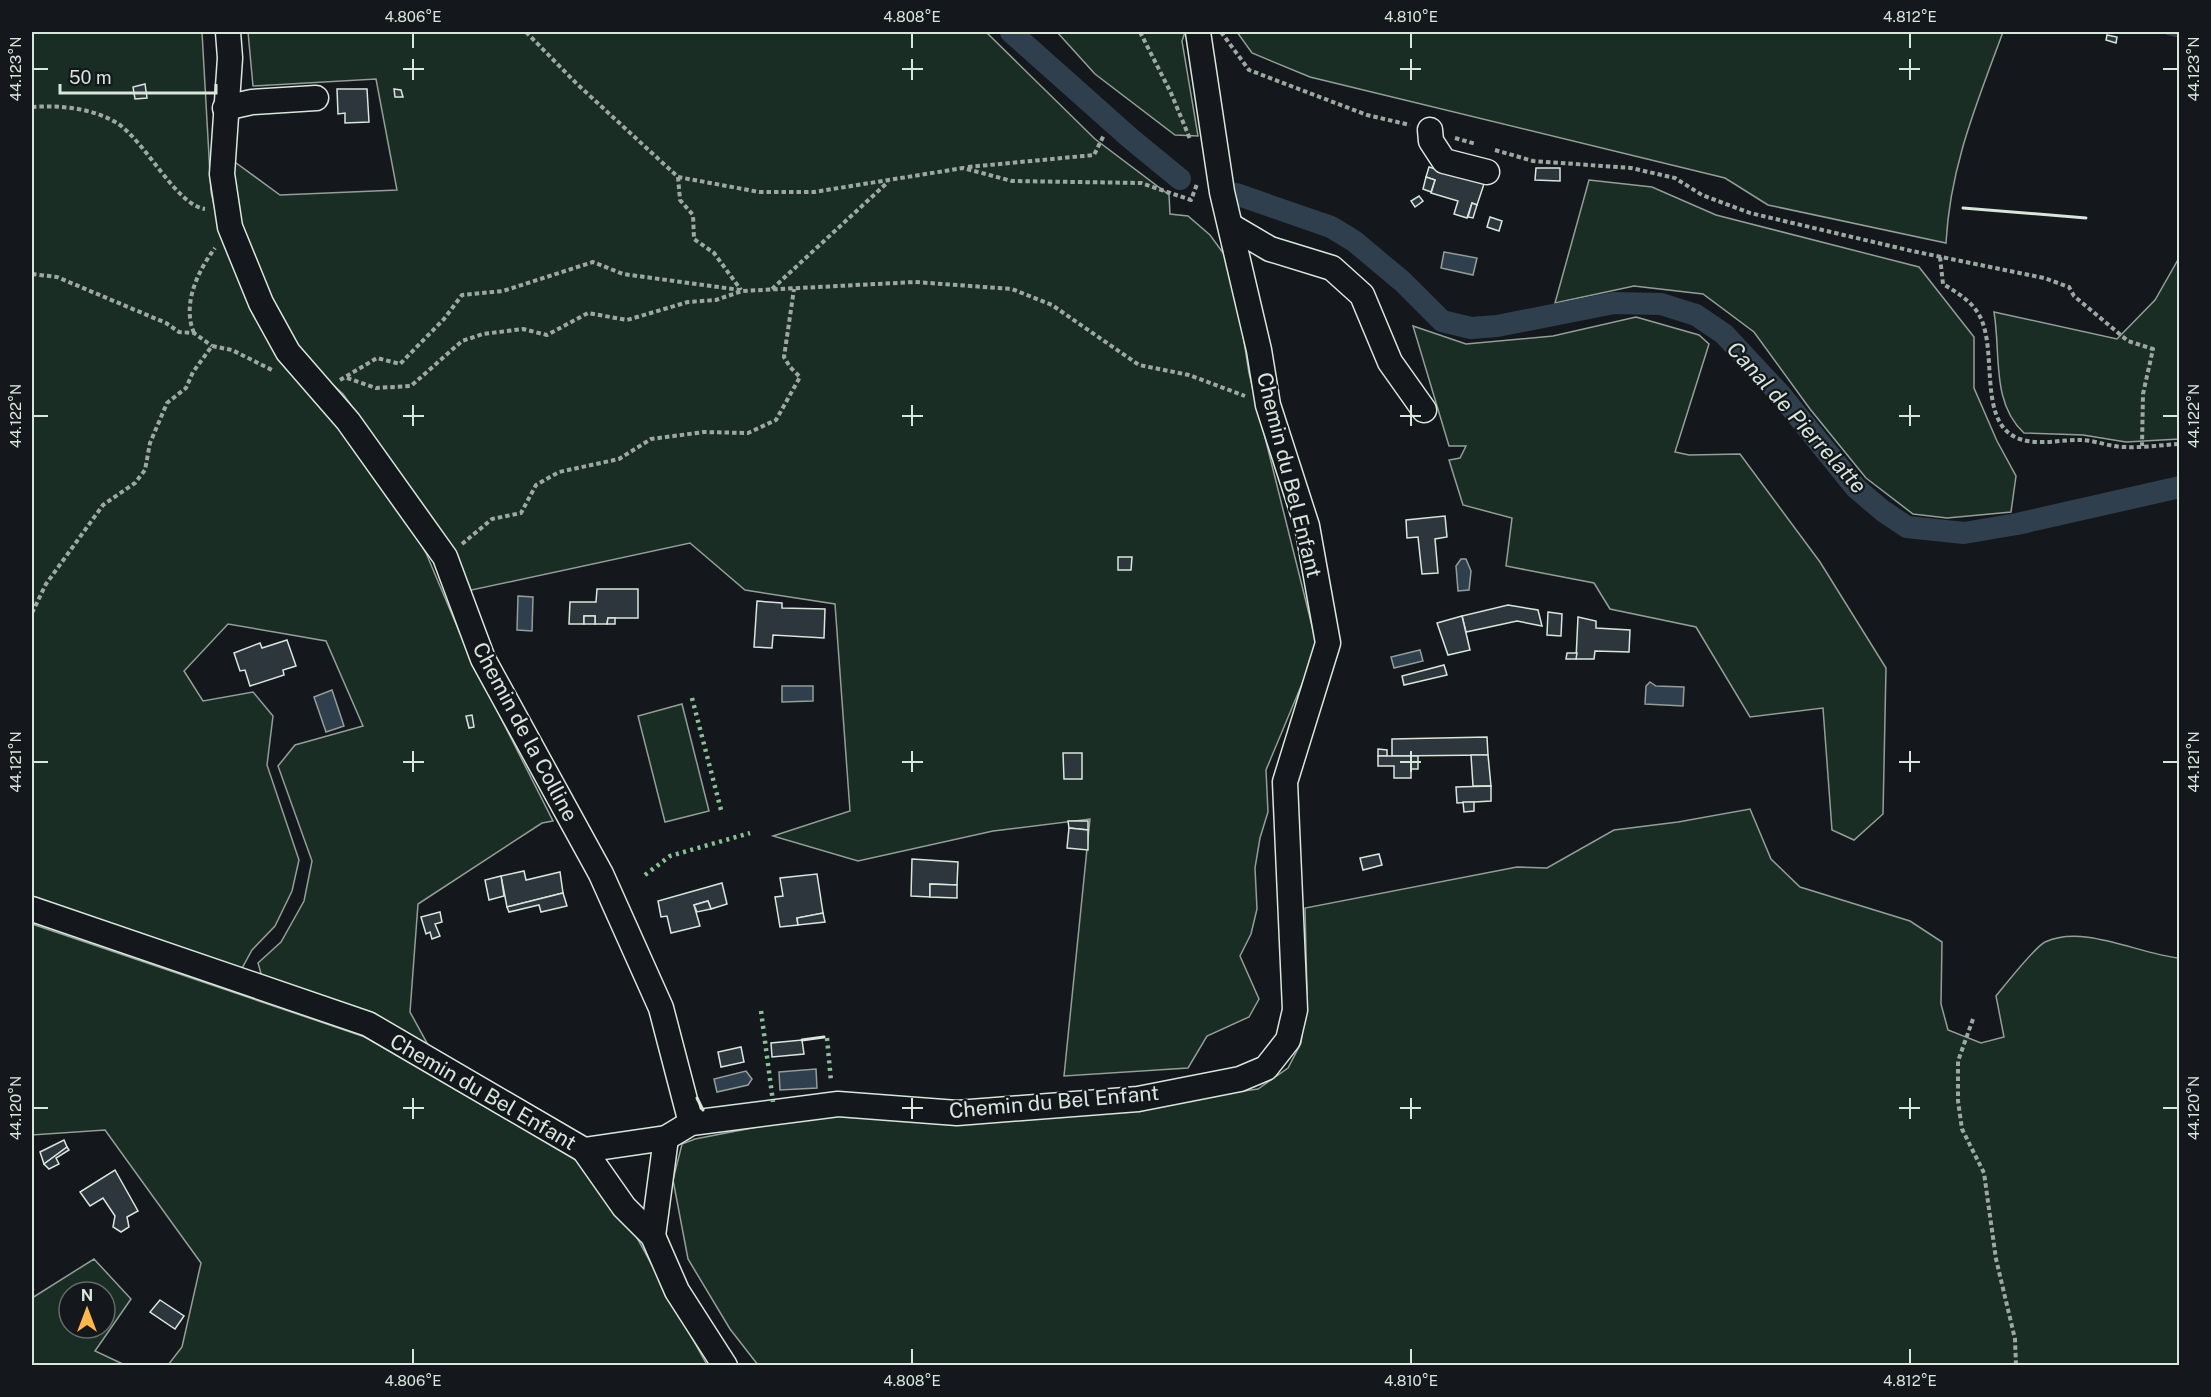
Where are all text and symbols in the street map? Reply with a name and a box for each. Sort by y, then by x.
text: 4.806°E [384,8,442,25]
text: 4.808°E [883,8,941,25]
text: 4.810°E [1384,8,1438,25]
text: 4.812°E [1883,8,1937,25]
text: 44.123°N [7,37,24,101]
text: 44.123°N [2185,37,2202,101]
scale bar [60,57,216,95]
text: 50 m [69,67,112,88]
water label: Canal de Pierrelatte [1722,336,1872,498]
street label: Chemin du Bel Enfant [1252,370,1327,580]
text: 44.122°N [7,384,24,448]
text: 44.122°N [2185,384,2202,448]
street label: Chemin de la Colline [468,638,583,826]
text: 44.121°N [7,731,24,793]
text: 44.121°N [2185,731,2202,793]
street label: Chemin du Bel Enfant [386,1028,581,1155]
text: 44.120°N [7,1076,24,1140]
text: 44.120°N [2185,1076,2202,1140]
street label: Chemin du Bel Enfant [948,1080,1160,1123]
north arrow [57,1280,117,1340]
text: N [81,1286,93,1305]
text: 4.806°E [384,1372,442,1389]
text: 4.808°E [883,1372,941,1389]
text: 4.810°E [1384,1372,1438,1389]
text: 4.812°E [1883,1372,1937,1389]

